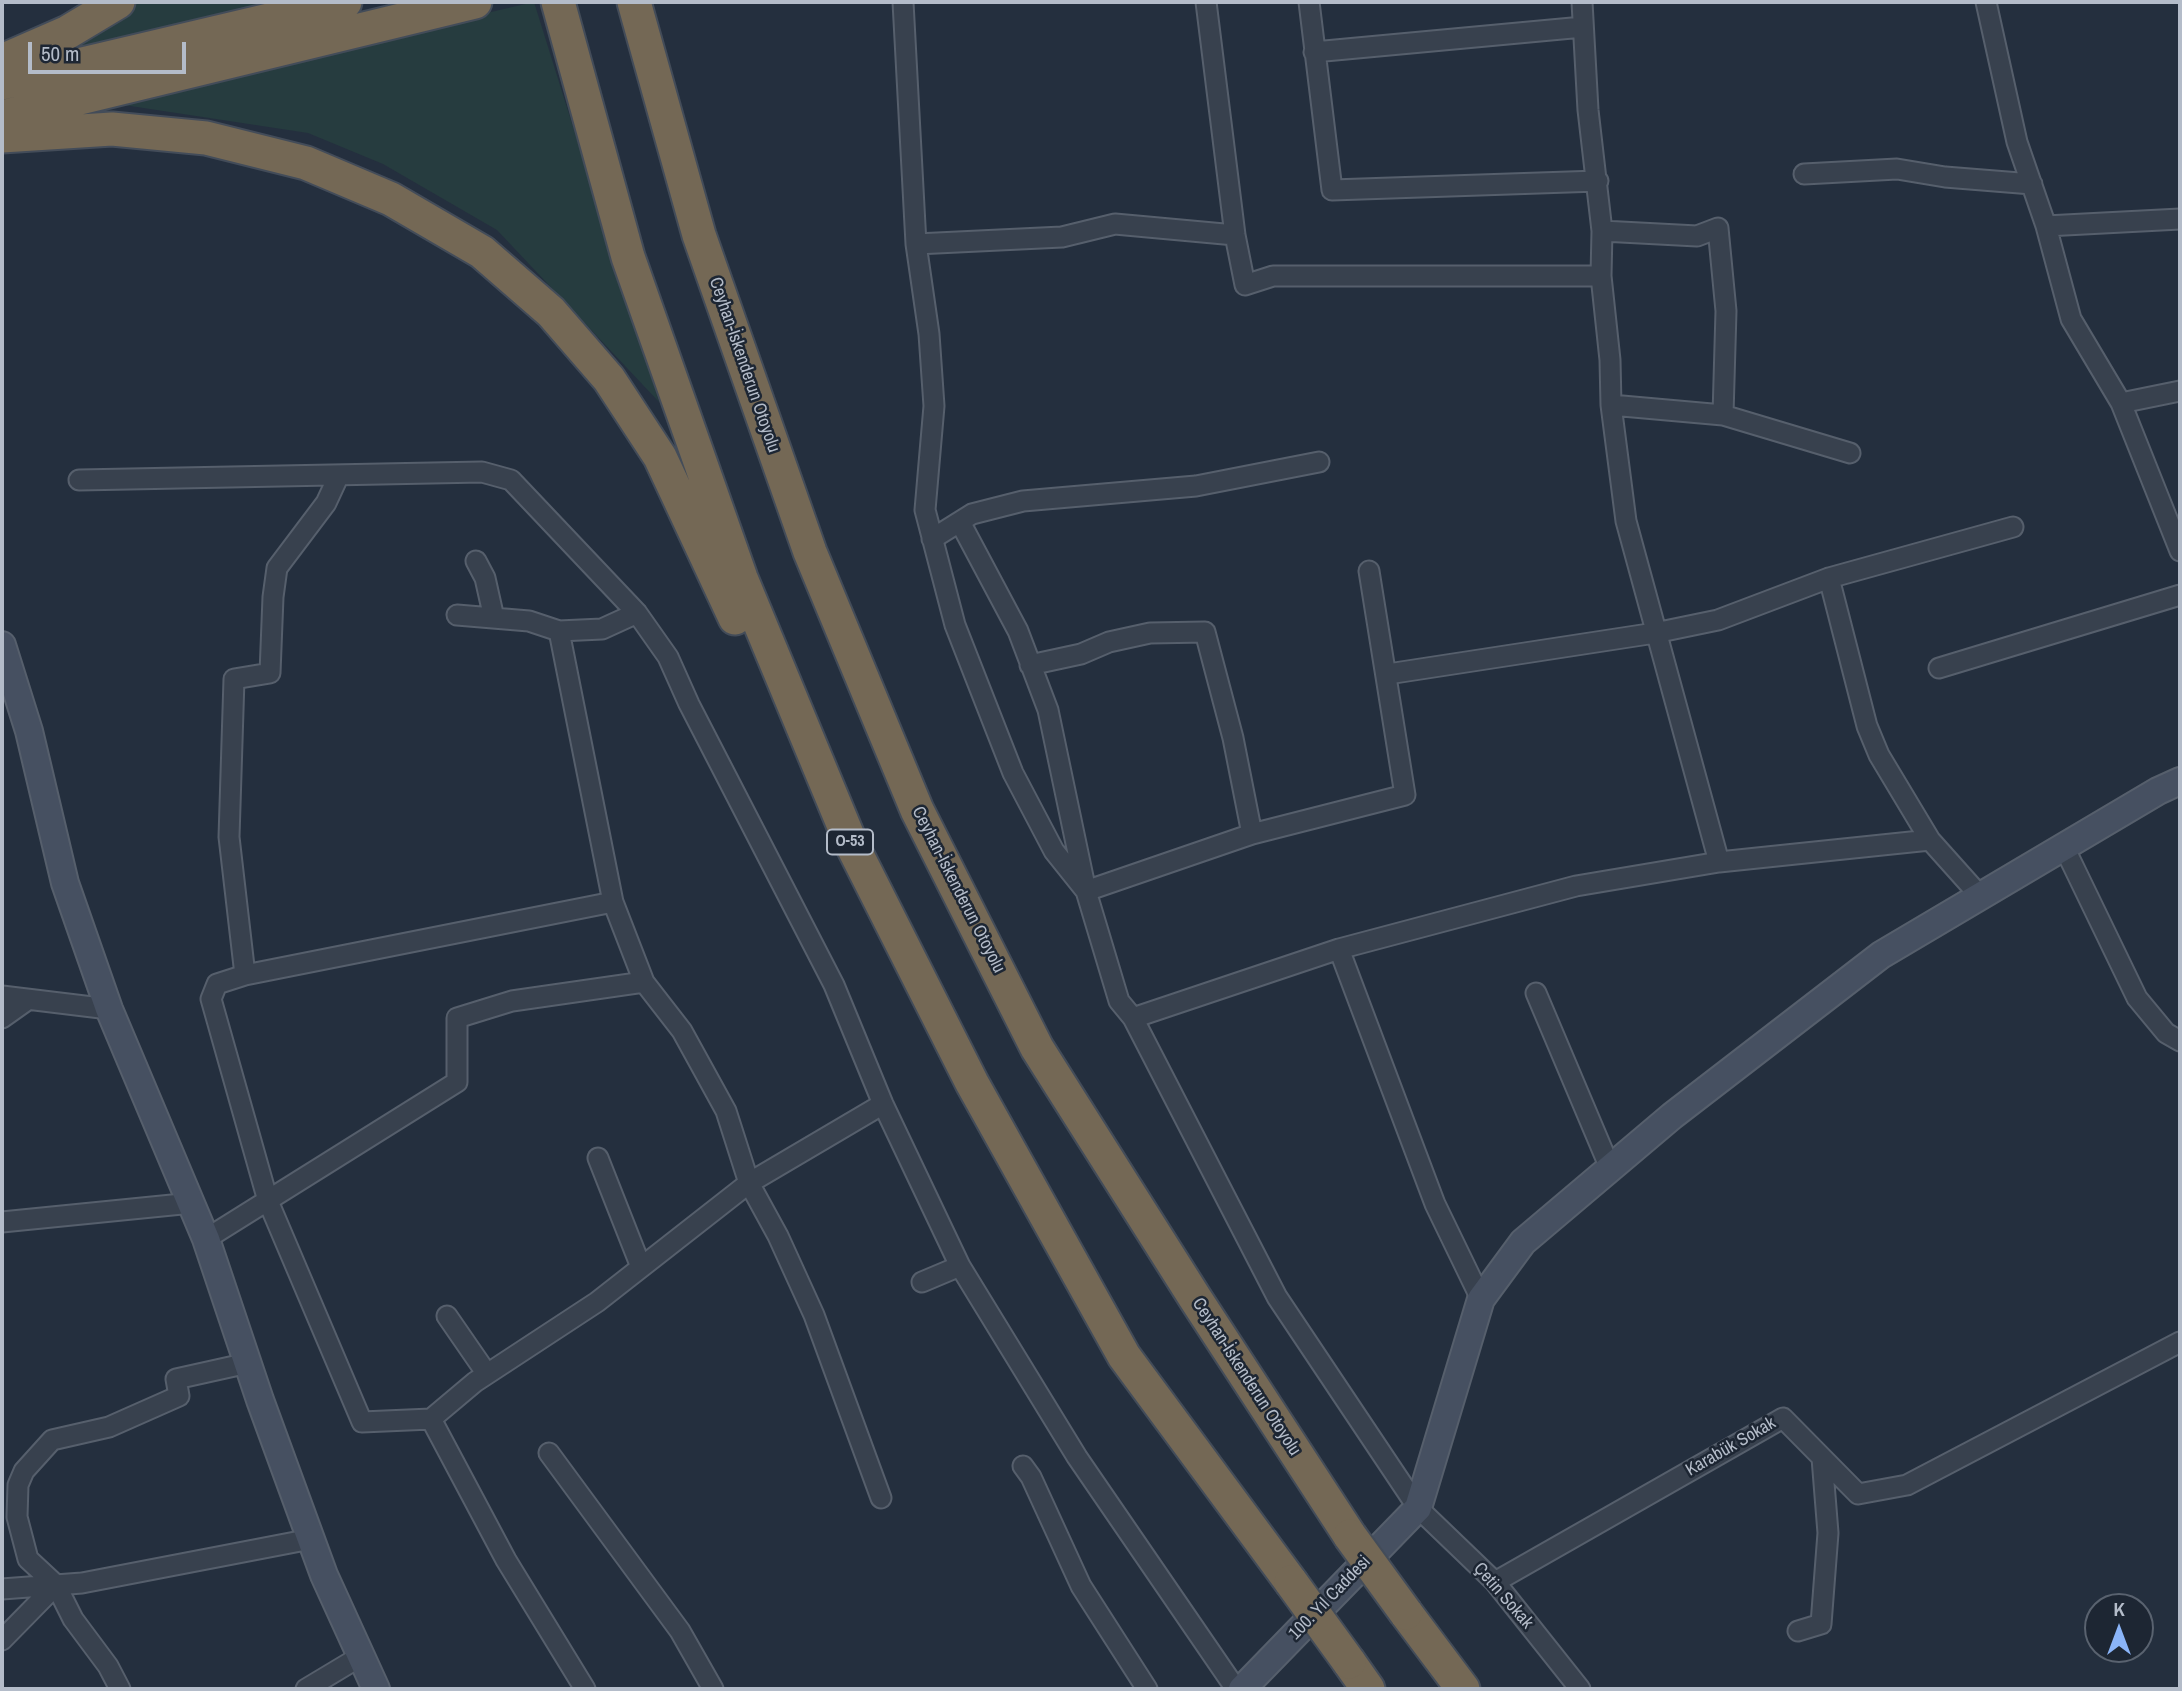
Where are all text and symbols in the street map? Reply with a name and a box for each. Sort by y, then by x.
scale bar [32,28,189,72]
text: 50 m [41,39,79,68]
street label: Ceyhan-İskenderun Otoyolu [704,275,784,455]
street label: Ceyhan-İskenderun Otoyolu [907,803,1009,977]
road number: O-53 [827,830,873,855]
street label: Ceyhan-İskenderun Otoyolu [1187,1294,1305,1460]
street label: Karabük Sokak [1682,1413,1780,1481]
street label: 100. Yıl Caddesi [1285,1551,1375,1645]
street label: Çetin Sokak [1468,1559,1538,1633]
north arrow [2084,1593,2154,1663]
text: K [2113,1596,2125,1622]

